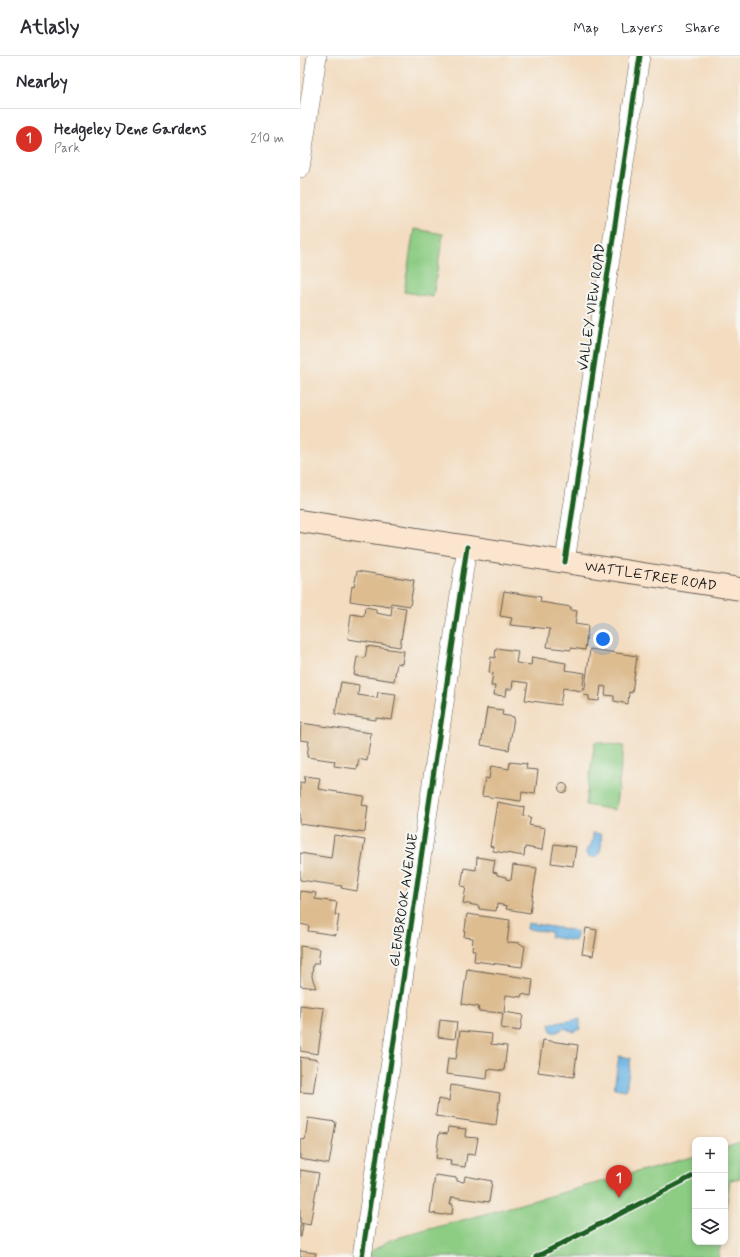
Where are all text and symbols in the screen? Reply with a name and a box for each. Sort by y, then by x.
text: Atlasly [20,15,79,40]
text: Map [573,19,599,37]
text: Layers [621,19,663,37]
text: Share [685,19,720,37]
text: Nearby [16,71,68,93]
text: Hedgeley Dene Gardens [54,120,206,140]
text: 1 [26,130,32,147]
text: 210 m [250,130,284,147]
text: Park [54,140,80,157]
street label: VALLEY VIEW ROAD [574,242,610,372]
street label: WATTLETREE ROAD [583,557,718,595]
your location [593,629,613,649]
street label: GLENBROOK AVENUE [386,832,422,968]
map controls [692,1137,728,1245]
button: + [692,1137,728,1173]
pin: 1 [606,1165,632,1198]
button: − [692,1173,728,1209]
button: layers [692,1209,728,1245]

